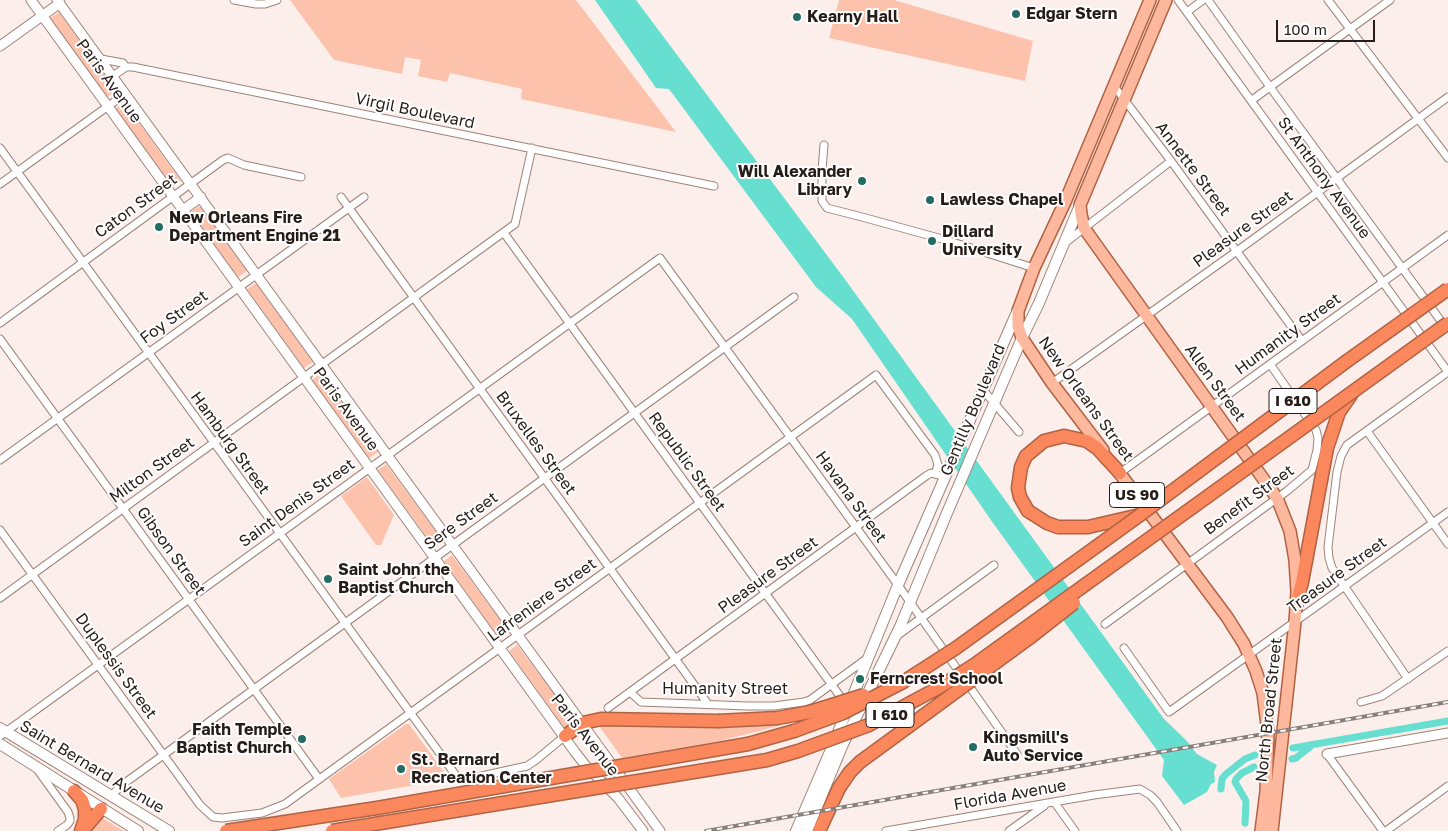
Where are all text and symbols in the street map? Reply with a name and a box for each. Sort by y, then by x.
place label: Edgar Stern [1026,4,1117,24]
place label: Kearny Hall [807,7,898,27]
marker: Edgar Stern [1010,8,1022,20]
scale bar [1278,10,1377,42]
marker: Kearny Hall [791,11,803,23]
text: 100 m [1284,20,1327,38]
street label: Paris Avenue [72,35,146,127]
street label: Virgil Boulevard [353,89,477,133]
street label: St Anthony Avenue [1273,113,1375,243]
street label: Annette Street [1151,118,1235,220]
place label: Will Alexander Library [738,162,852,200]
street label: Caton Street [91,170,181,242]
marker: Will Alexander Library [856,175,868,187]
street label: Pleasure Street [1189,186,1297,272]
place label: Lawless Chapel [940,190,1063,210]
marker: Lawless Chapel [924,194,936,206]
place label: New Orleans Fire Department Engine 21 [169,208,340,246]
marker: New Orleans Fire Department Engine 21 [153,221,165,233]
place label: Dillard University [942,222,1022,260]
marker: Dillard University [926,235,938,247]
street label: Foy Street [136,286,212,348]
street label: Humanity Street [1231,289,1345,379]
street label: New Orleans Street [1034,333,1138,465]
street label: Gentilly Boulevard [937,341,1009,479]
street label: Allen Street [1181,341,1249,425]
street label: Paris Avenue [309,363,383,455]
street label: Bruxelles Street [492,387,580,499]
street label: Hamburg Street [186,388,274,498]
road number: I 610 [1269,388,1317,414]
street label: Republic Street [644,408,730,516]
street label: Milton Street [106,433,198,507]
street label: Havana Street [811,447,891,547]
street label: Saint Denis Street [235,455,359,551]
street label: Benefit Street [1200,461,1298,539]
road number: US 90 [1110,482,1164,508]
street label: Sere Street [420,488,502,554]
street label: Gibson Street [132,503,210,599]
street label: Pleasure Street [714,532,822,618]
street label: Treasure Street [1284,533,1390,617]
street label: Lafreniere Street [484,554,600,646]
place label: Saint John the Baptist Church [338,560,454,598]
marker: Saint John the Baptist Church [322,573,334,585]
street label: Duplessis Street [71,609,161,723]
street label: North Broad Street [1252,637,1286,783]
place label: Ferncrest School [870,669,1003,689]
marker: Ferncrest School [854,673,866,685]
street label: Humanity Street [662,679,788,699]
street label: Paris Avenue [547,690,623,780]
road number: I 610 [866,702,914,728]
street label: Saint Bernard Avenue [16,716,168,818]
place label: Faith Temple Baptist Church [176,720,292,758]
place label: Kingsmill's Auto Service [983,728,1083,766]
marker: Faith Temple Baptist Church [296,733,308,745]
marker: Kingsmill's Auto Service [967,741,979,753]
place label: St. Bernard Recreation Center [411,750,552,788]
marker: St. Bernard Recreation Center [395,763,407,775]
street label: Florida Avenue [952,776,1068,814]

